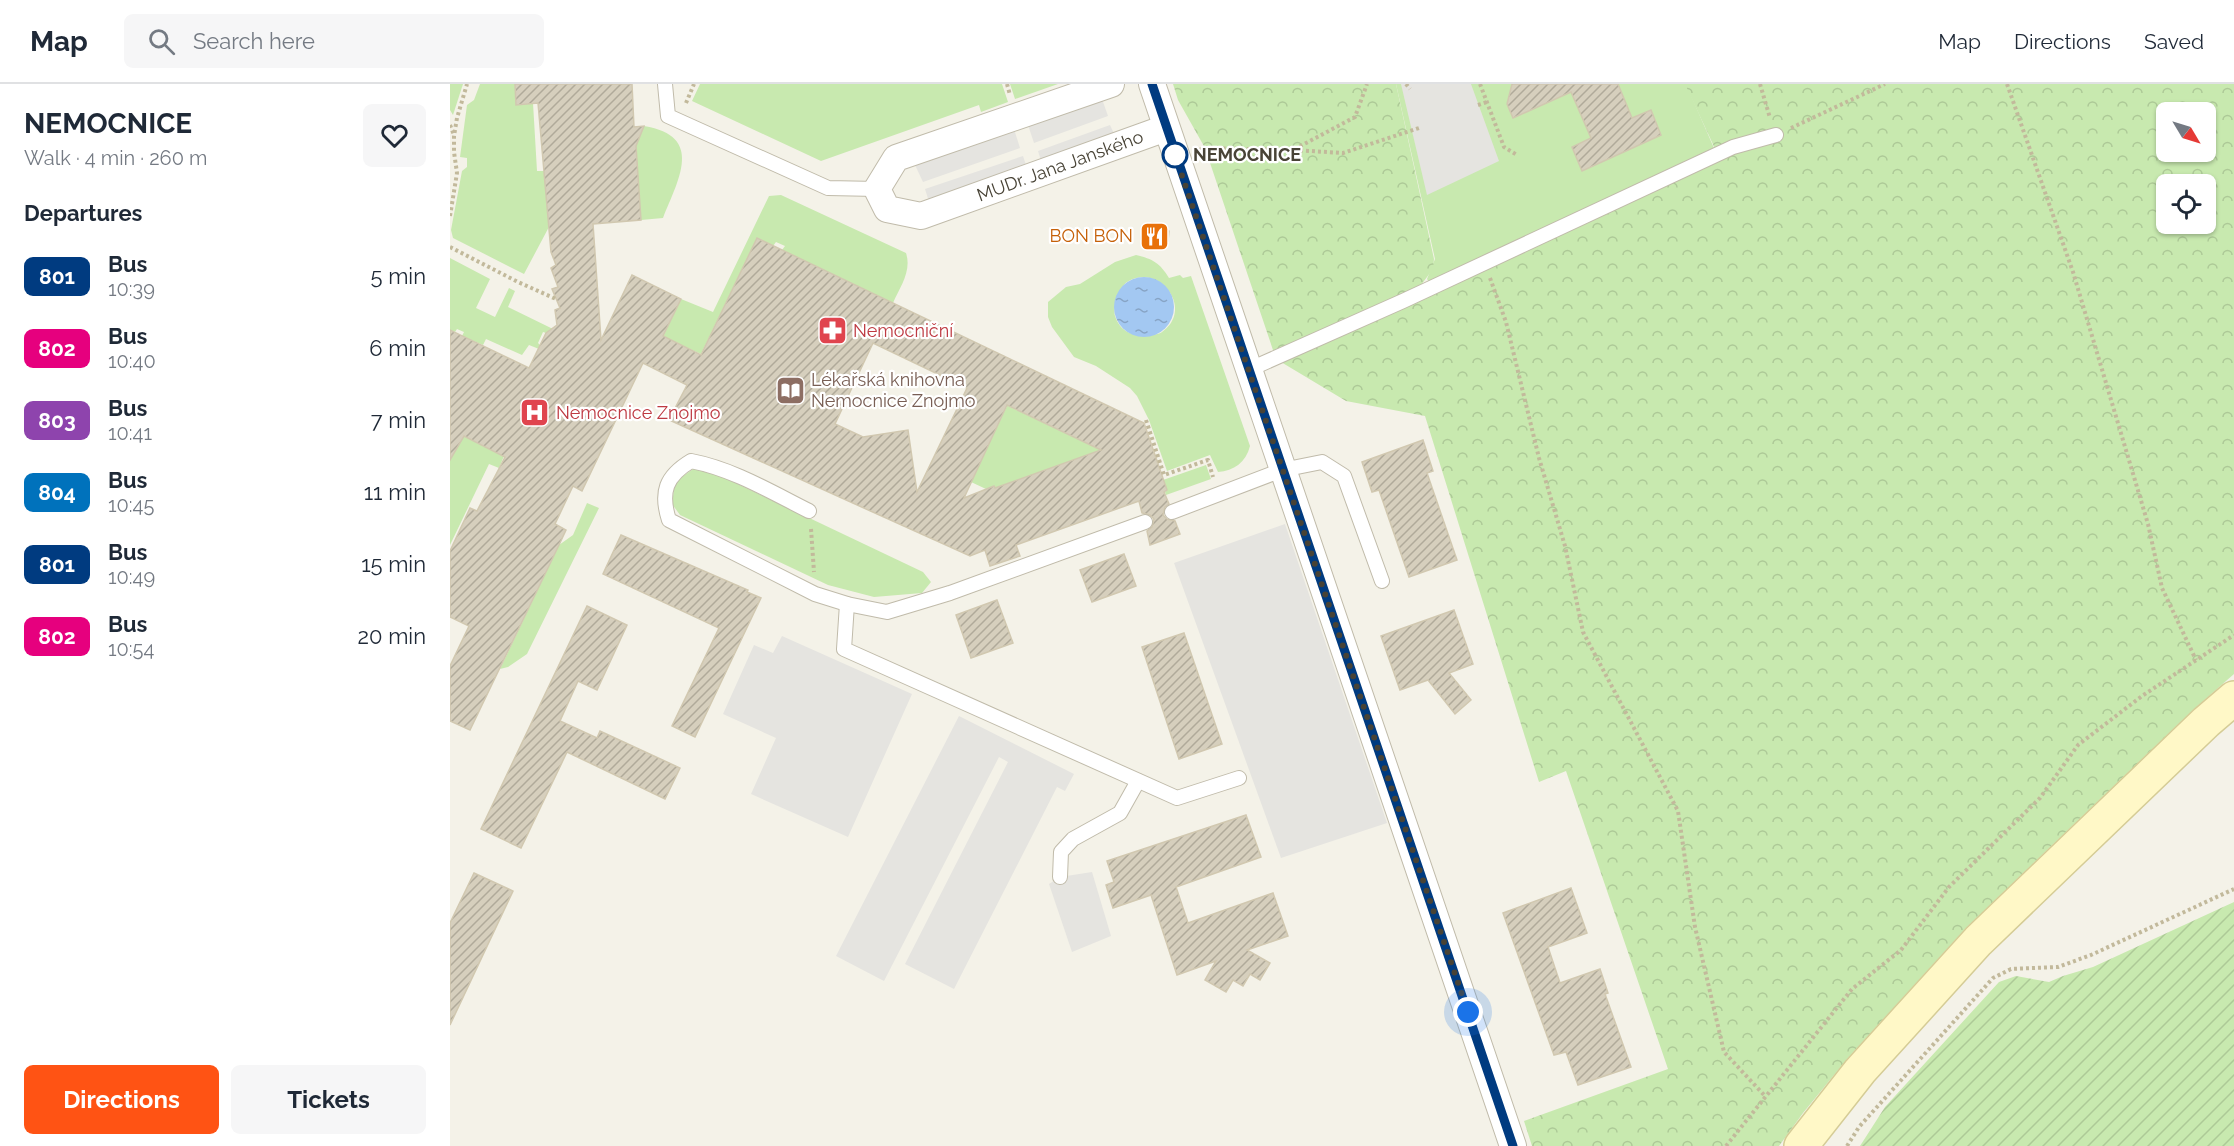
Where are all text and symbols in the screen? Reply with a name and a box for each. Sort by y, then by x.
search box [124,14,544,68]
text: Map [30,25,88,58]
icon: search [145,25,178,58]
text: Search here [193,28,315,54]
text: Map [1938,29,1981,54]
text: Directions [2014,29,2111,54]
text: Saved [2144,29,2204,54]
north arrow [2156,102,2216,162]
map controls [2156,102,2216,234]
button: heart [363,104,426,167]
text: NEMOCNICE [24,107,192,140]
street label: MUDr. Jana Janského [974,126,1146,205]
marker: NEMOCNICE [1162,142,1188,168]
place label: NEMOCNICE [1193,144,1301,165]
text: Walk · 4 min · 260 m [24,146,207,170]
button: locate [2156,174,2216,234]
text: Departures [24,200,142,226]
restaurant icon: BON BON [1138,220,1170,252]
place label: BON BON [1050,225,1133,246]
text: Bus [108,251,147,277]
text: 5 min [371,263,426,289]
text: 801 [39,264,75,289]
text: 10:39 [108,277,155,301]
pharmacy icon: Nemocniční [816,315,848,347]
place label: Nemocniční [853,320,953,341]
text: Bus [108,323,147,349]
text: 6 min [369,335,426,361]
text: 802 [38,336,76,361]
text: 10:40 [108,349,156,373]
place label: Lékařská knihovna Nemocnice Znojmo [811,369,976,411]
library icon: Lékařská knihovna Nemocnice Znojmo [774,374,806,406]
text: Bus [108,395,147,421]
hospital icon: Nemocnice Znojmo [519,397,551,429]
place label: Nemocnice Znojmo [556,402,721,423]
text: 7 min [371,407,426,433]
text: 803 [38,408,76,433]
text: 10:41 [108,421,152,445]
text: Bus [108,467,147,493]
text: 11 min [364,479,426,505]
text: 804 [38,480,76,505]
text: 10:45 [108,493,154,517]
text: Bus [108,539,147,565]
text: 15 min [361,551,426,577]
text: 801 [39,552,75,577]
text: 10:49 [108,565,155,589]
text: Bus [108,611,147,637]
text: 20 min [358,623,426,649]
text: 802 [38,624,76,649]
text: 10:54 [108,637,154,661]
your location [1453,997,1483,1027]
button: Directions [24,1065,219,1134]
button: Tickets [231,1065,426,1134]

